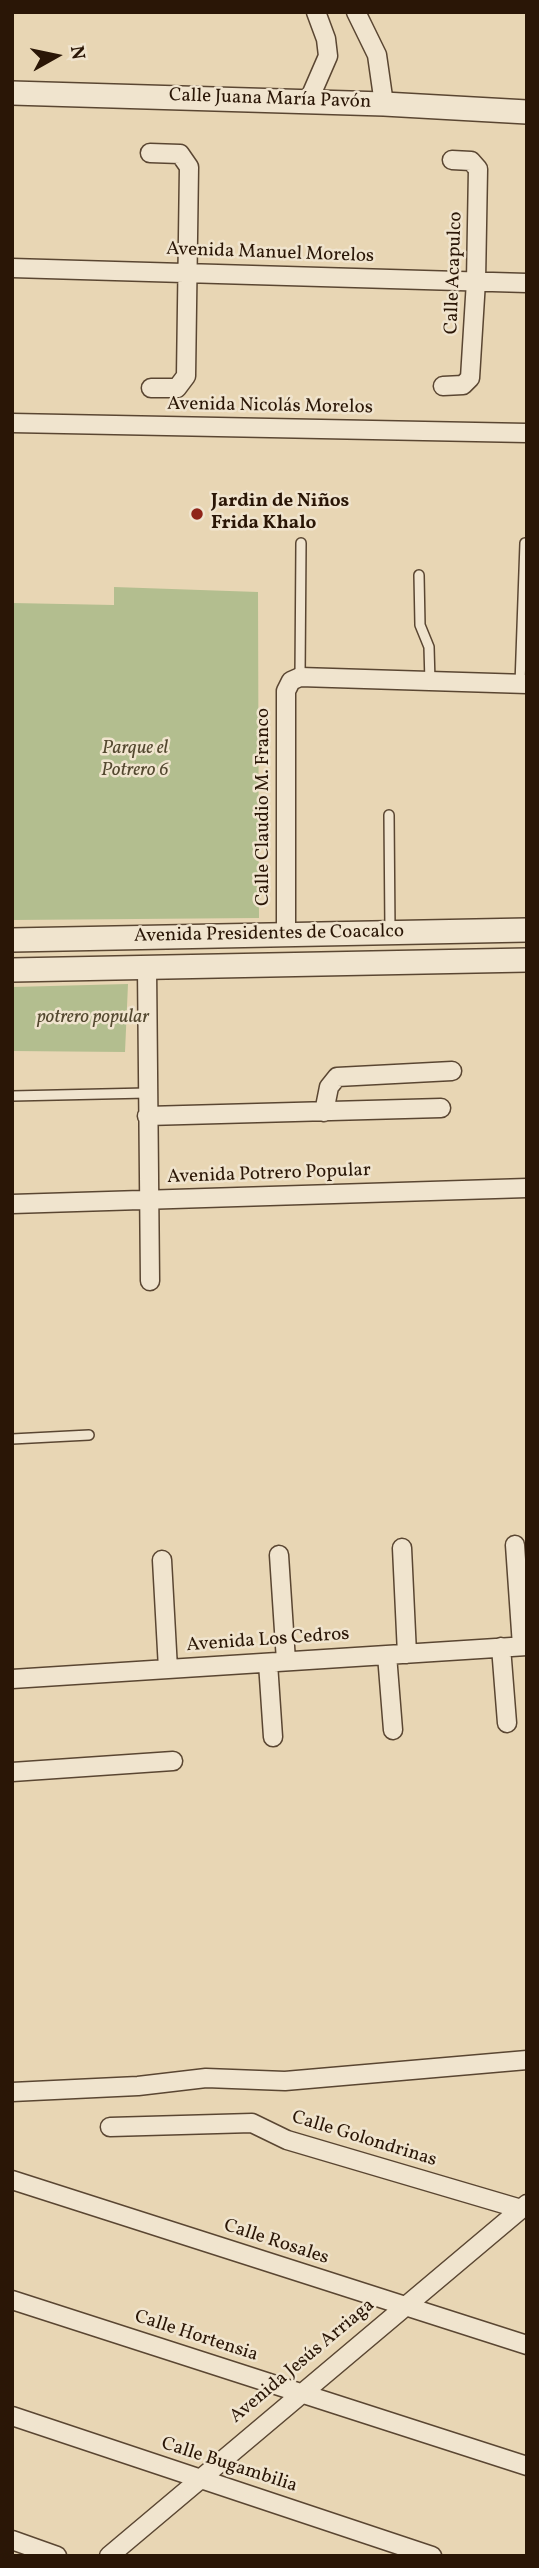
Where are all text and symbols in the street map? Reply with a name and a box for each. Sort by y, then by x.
north arrow [21,21,91,91]
text: N [63,44,91,62]
street label: Calle Juana María Pavón [168,85,372,115]
street label: Calle Acapulco [441,211,469,335]
street label: Avenida Manuel Morelos [166,239,374,269]
street label: Avenida Nicolás Morelos [167,394,373,420]
place label: Jardin de Niños Frida Khalo [211,492,349,536]
marker: Jardin de Niños Frida Khalo [189,506,205,522]
street label: Calle Claudio M. Franco [254,708,276,906]
park label: Parque el Potrero 6 [101,739,169,783]
street label: Avenida Presidentes de Coacalco [134,921,404,949]
park label: potrero popular [37,1008,149,1030]
street label: Avenida Potrero Popular [167,1160,371,1190]
street label: Avenida Los Cedros [186,1624,350,1658]
street label: Calle Golondrinas [289,2107,439,2173]
street label: Calle Rosales [221,2215,331,2271]
street label: Avenida Jesús Arriaga [226,2295,380,2429]
street label: Calle Hortensia [131,2306,261,2368]
street label: Calle Bugambilia [158,2433,300,2499]

